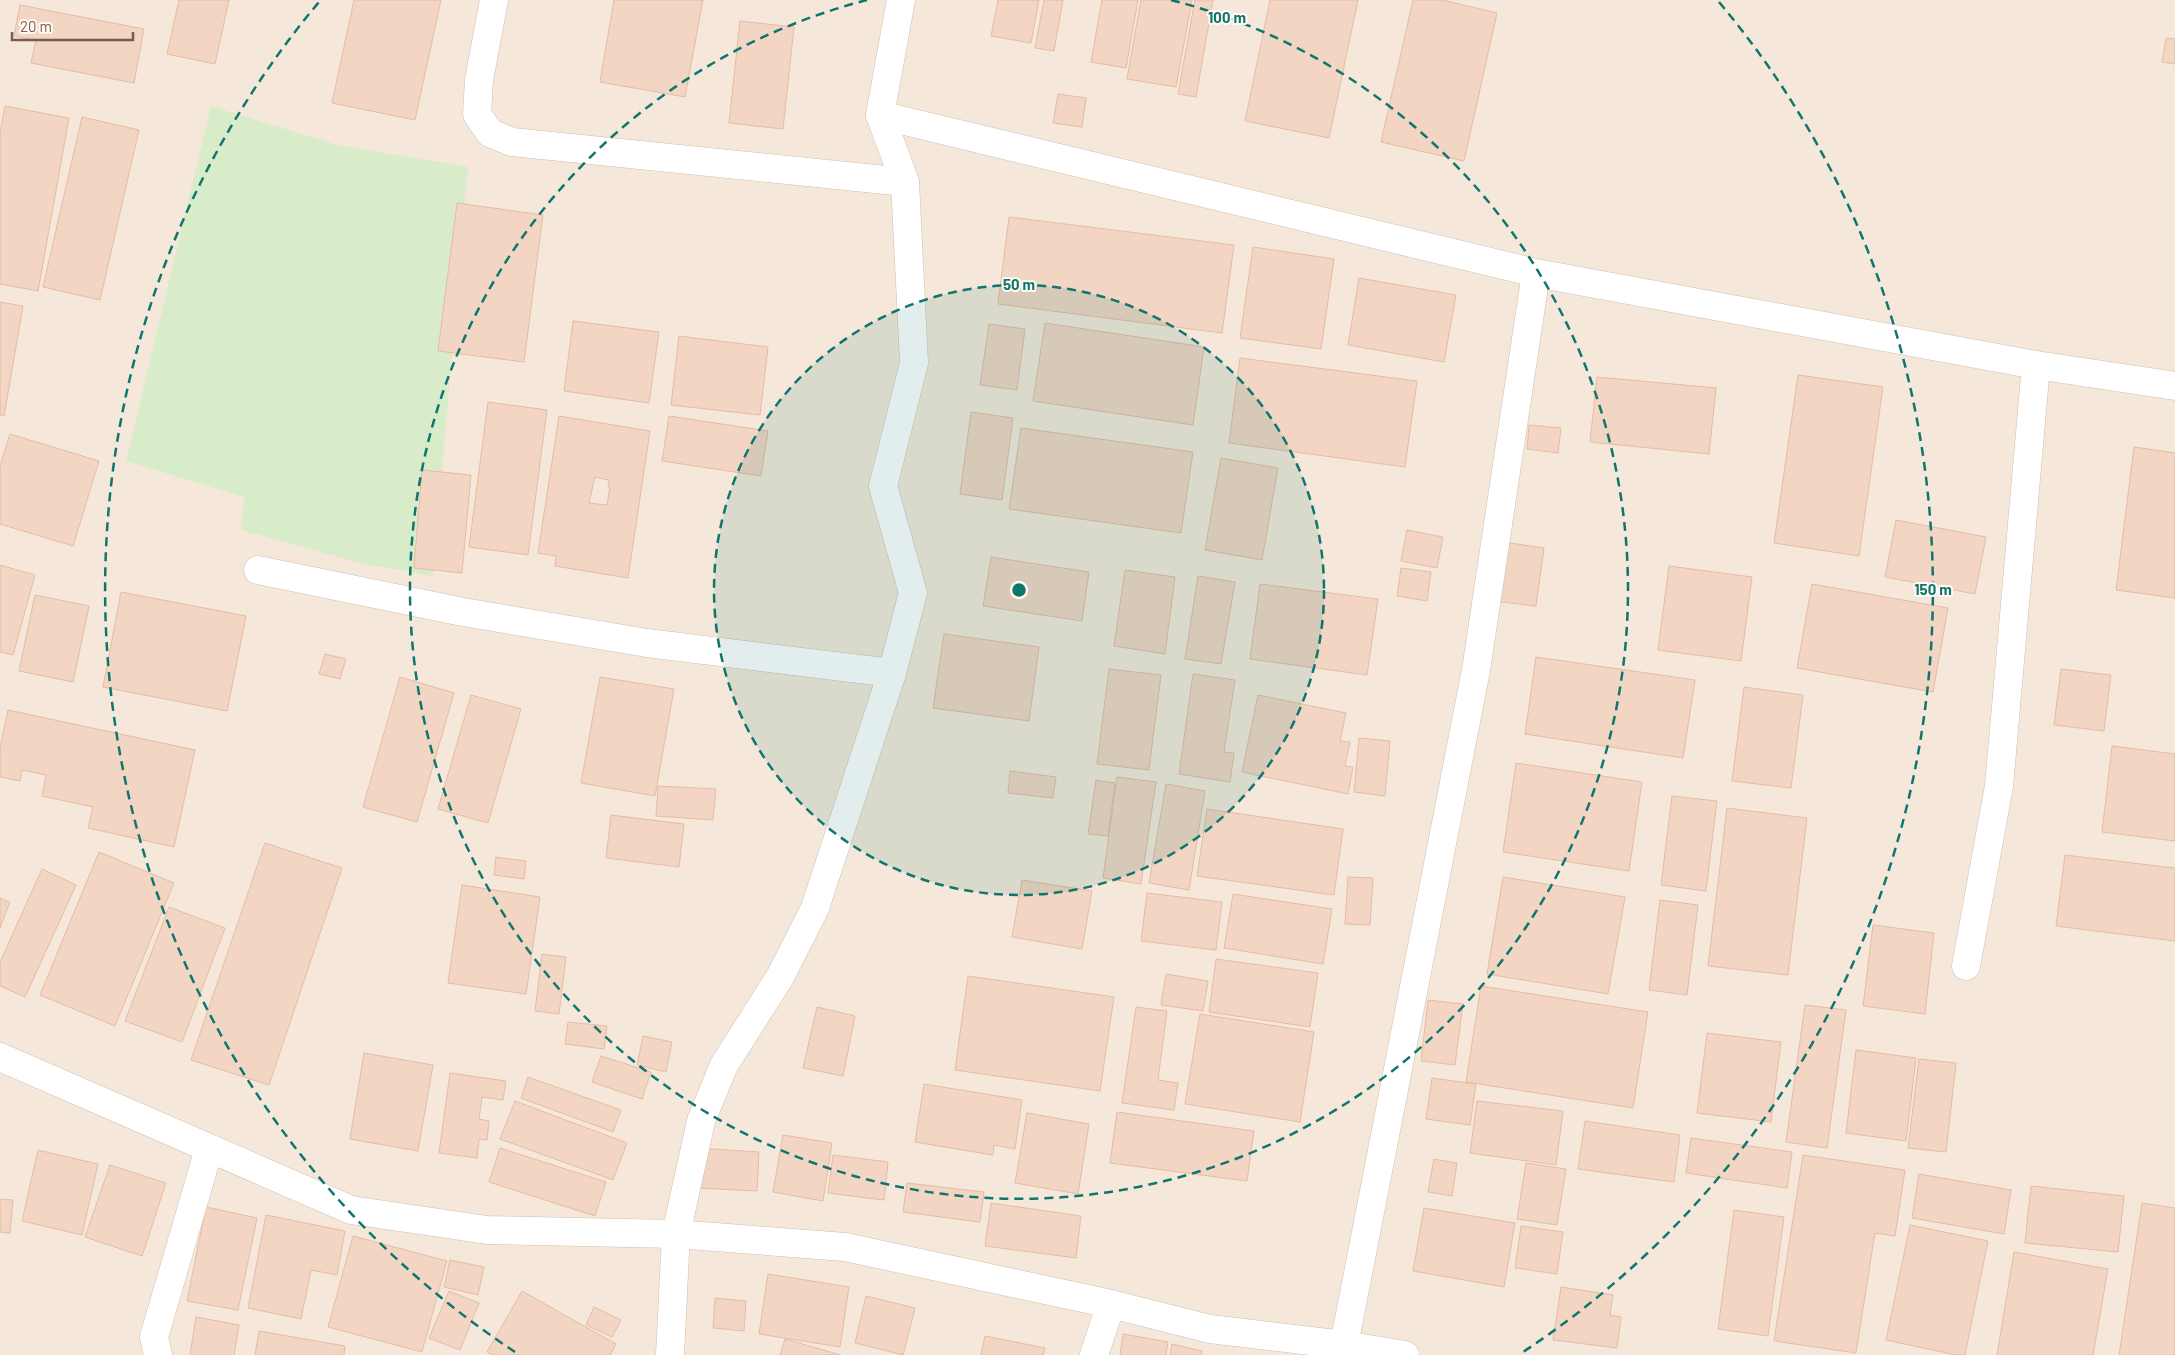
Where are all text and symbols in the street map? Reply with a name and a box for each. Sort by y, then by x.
text: 100 m [1208,8,1246,26]
scale bar [12,10,134,42]
text: 20 m [20,17,52,35]
text: 50 m [1003,275,1035,293]
text: 150 m [1914,580,1952,598]
centre of rings [1010,581,1028,599]

